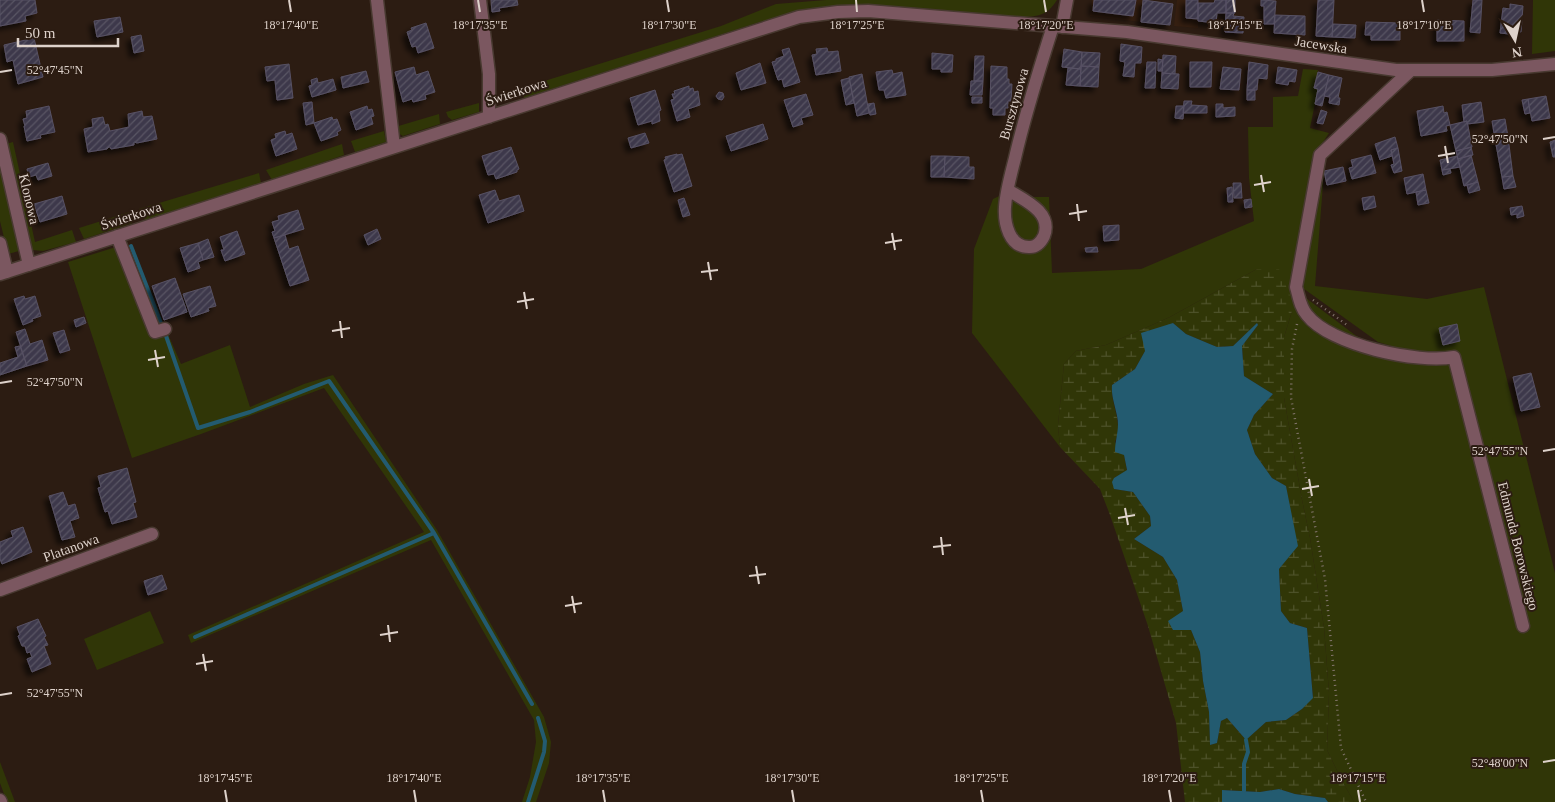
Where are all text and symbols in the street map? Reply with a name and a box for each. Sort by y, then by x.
scale bar [18,15,118,47]
north arrow [1490,15,1540,65]
text: 18°17'40"E [263,18,319,32]
text: 18°17'35"E [452,18,508,32]
text: 18°17'30"E [641,18,697,32]
text: 18°17'25"E [829,18,885,32]
text: 18°17'20"E [1018,18,1074,32]
text: 18°17'15"E [1207,18,1263,32]
text: 18°17'10"E [1396,18,1452,32]
text: 50 m [25,25,56,41]
street label: Jacewska [1294,33,1349,57]
text: N [1511,44,1523,61]
text: 52°47'45"N [27,63,84,77]
street label: Bursztynowa [997,66,1032,142]
street label: Świerkowa [483,74,549,109]
text: 52°47'50"N [1472,132,1529,146]
street label: Klonowa [16,172,42,226]
street label: Świerkowa [98,198,164,233]
text: 52°47'50"N [27,375,84,389]
text: 52°47'55"N [1472,444,1529,458]
street label: Edmunda Borowskiego [1495,480,1541,612]
street label: Platanowa [41,531,102,565]
text: 52°47'55"N [27,686,84,700]
text: 52°48'00"N [1472,756,1529,770]
text: 18°17'45"E [197,771,253,785]
text: 18°17'40"E [386,771,442,785]
text: 18°17'35"E [575,771,631,785]
text: 18°17'30"E [764,771,820,785]
text: 18°17'25"E [953,771,1009,785]
text: 18°17'20"E [1141,771,1197,785]
text: 18°17'15"E [1330,771,1386,785]

